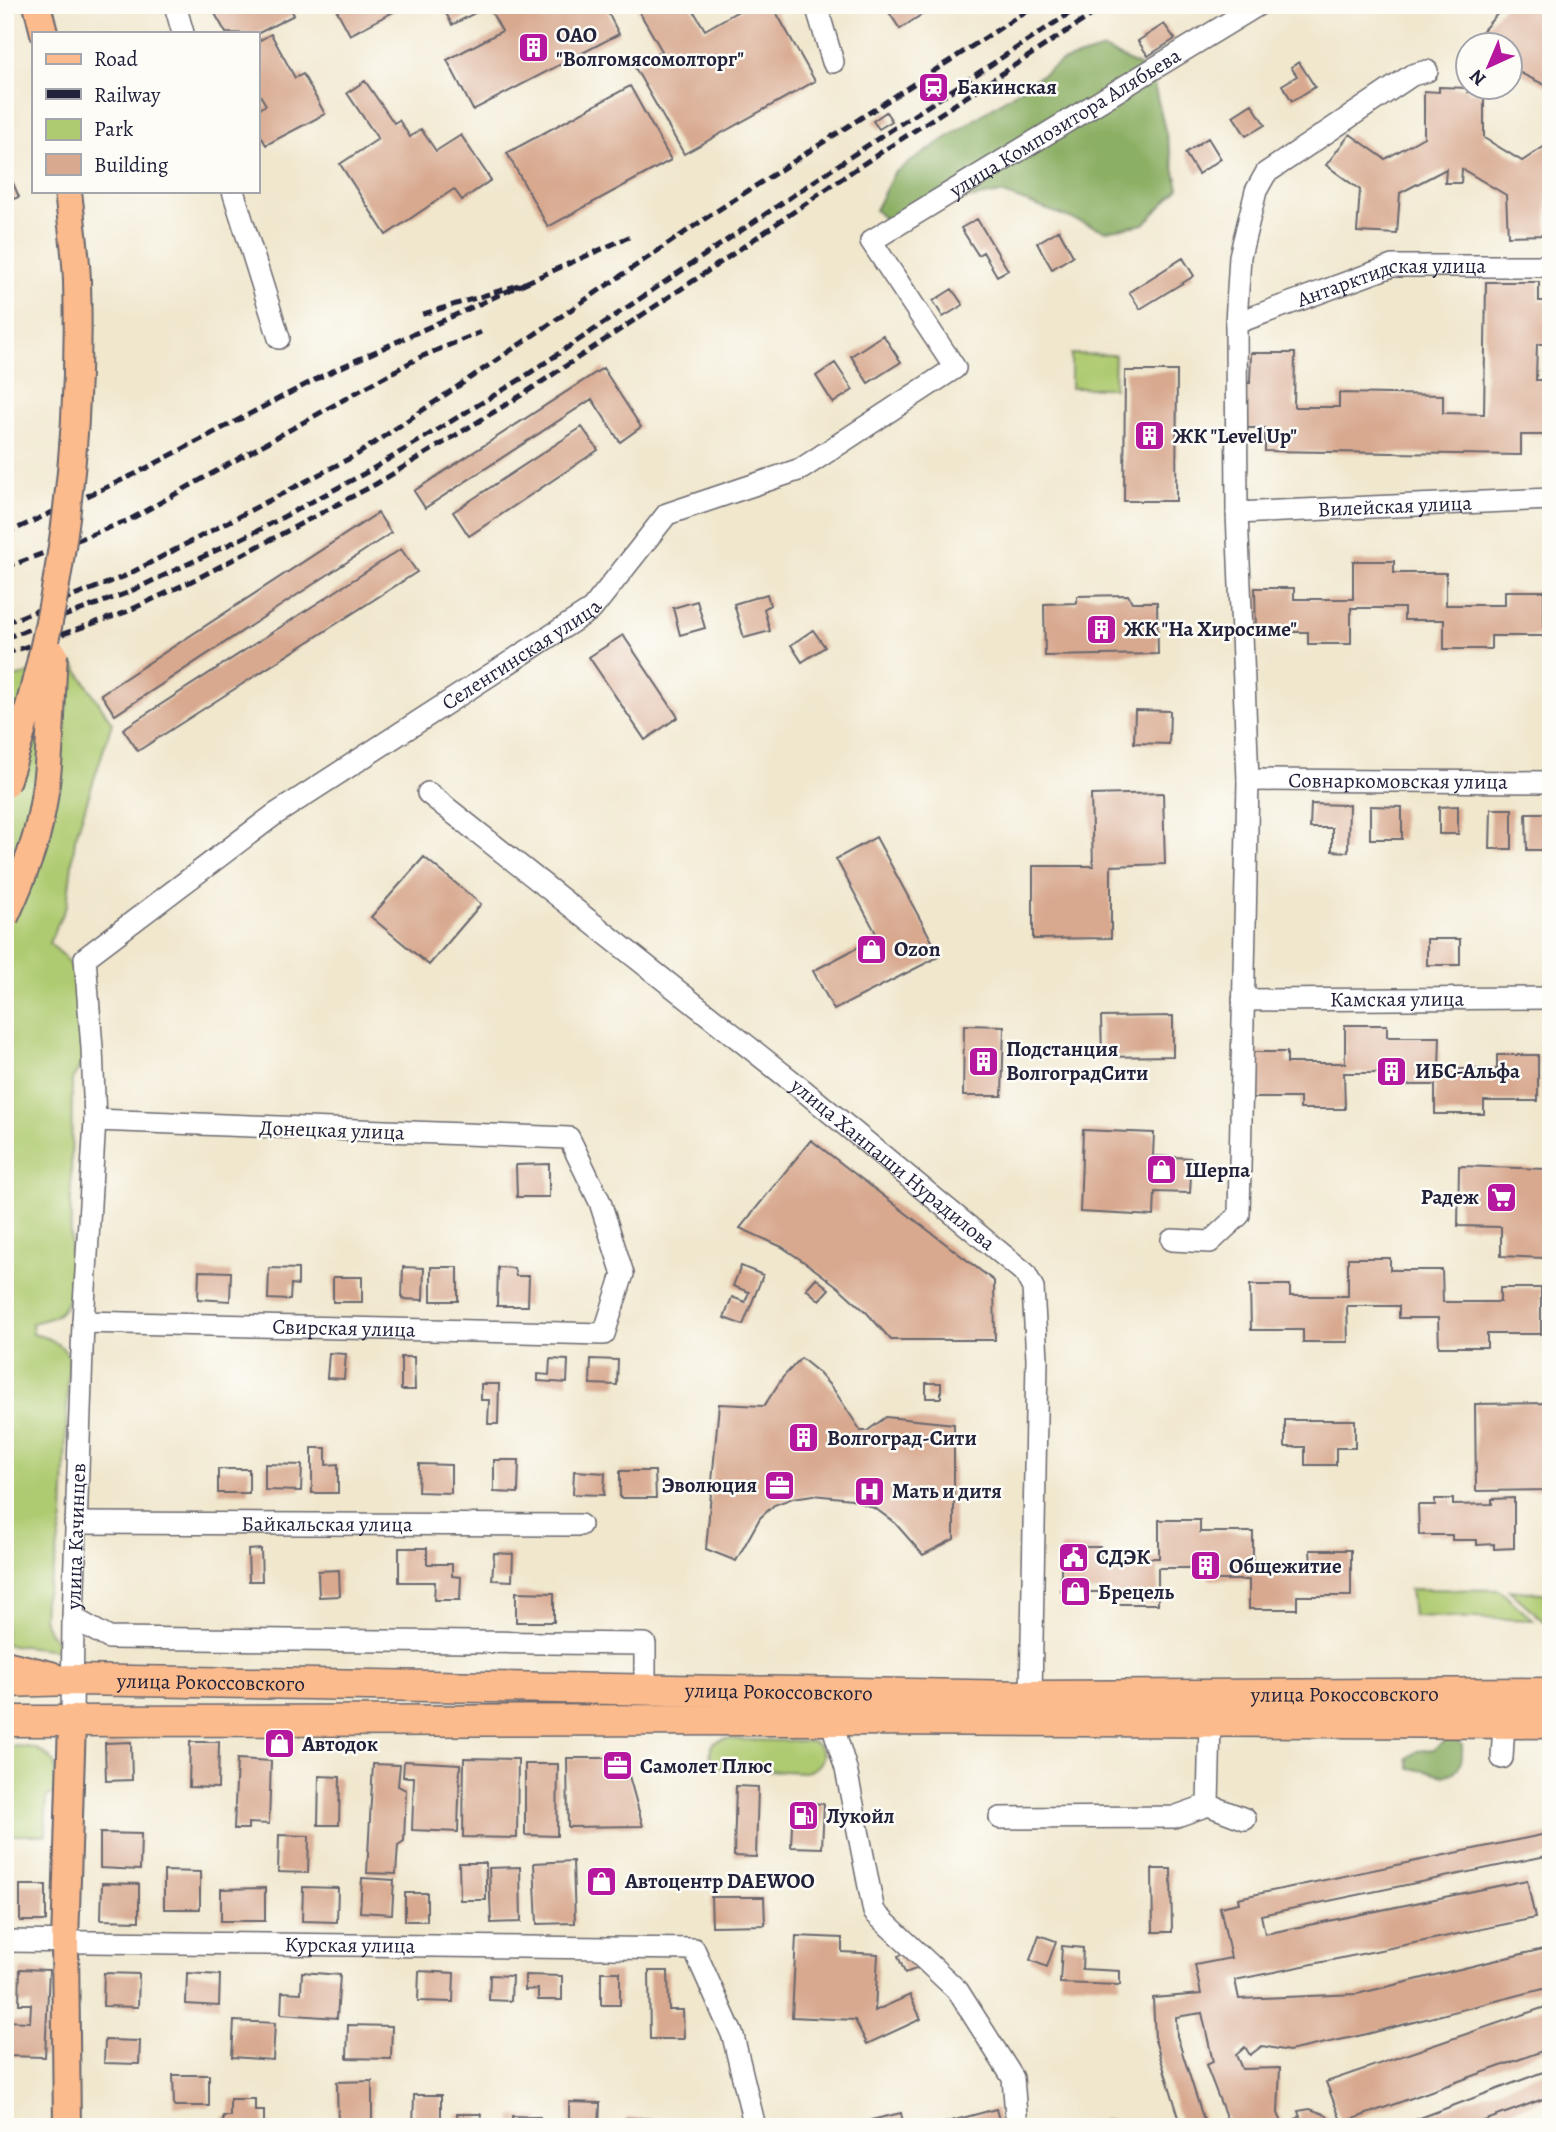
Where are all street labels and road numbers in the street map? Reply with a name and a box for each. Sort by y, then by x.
street label: улица Композитора Алябьева [943,41,1186,205]
street label: Антарктидская улица [1292,252,1486,314]
street label: Вилейская улица [1317,489,1473,523]
street label: Селенгинская улица [436,593,609,717]
street label: Совнаркомовская улица [1288,766,1508,796]
street label: Камская улица [1330,985,1465,1013]
street label: улица Ханпаши Нурадилова [784,1071,1001,1257]
street label: Донецкая улица [259,1113,406,1147]
street label: Свирская улица [272,1312,416,1344]
street label: улица Качинцев [59,1463,92,1611]
street label: Байкальская улица [241,1510,413,1538]
street label: улица Рокоссовского [116,1667,305,1698]
street label: улица Рокоссовского [684,1676,873,1707]
street label: улица Рокоссовского [1250,1680,1439,1709]
street label: Курская улица [285,1930,416,1960]

